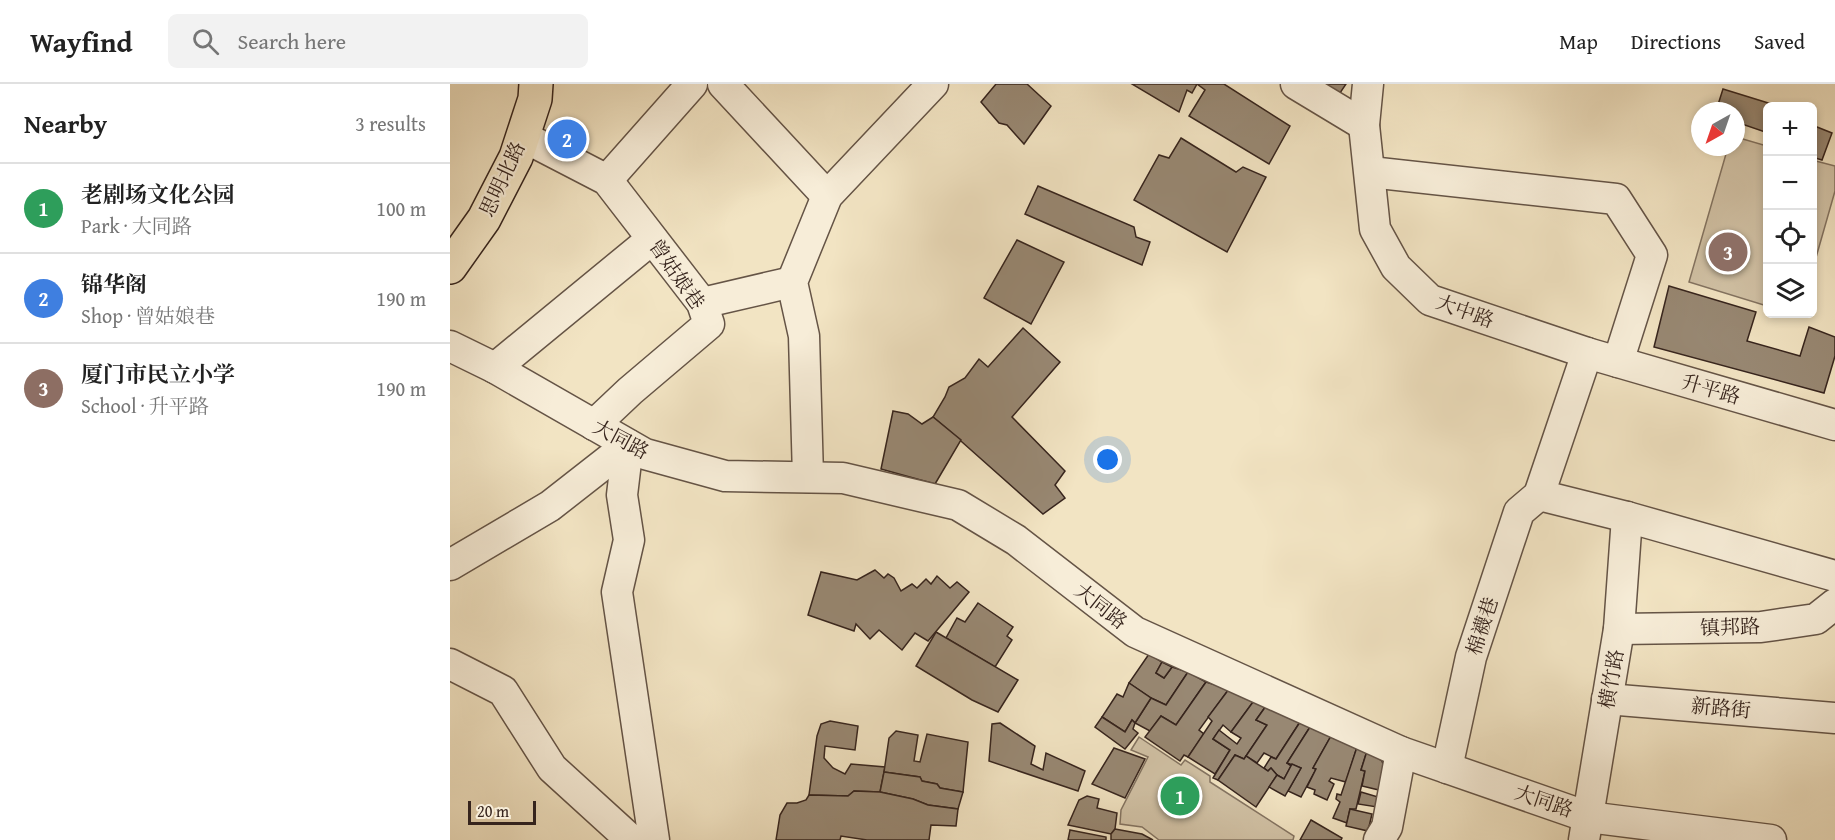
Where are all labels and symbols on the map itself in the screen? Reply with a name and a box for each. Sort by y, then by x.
north arrow [1691,102,1745,156]
pin: 2 [548,116,586,162]
street label: 思明北路 [472,136,532,221]
pin: 3 [1708,230,1748,274]
street label: 曾姑娘巷 [643,233,712,315]
street label: 大中路 [1432,287,1498,334]
street label: 升平路 [1678,366,1744,411]
street label: 大同路 [588,412,655,465]
your location [1093,445,1122,474]
street label: 大同路 [1069,576,1134,636]
street label: 棉襪巷 [1458,593,1505,659]
street label: 镇邦路 [1699,611,1760,642]
street label: 横竹路 [1591,647,1630,711]
street label: 新路街 [1690,690,1752,725]
pin: 1 [1160,774,1200,818]
street label: 大同路 [1511,777,1577,824]
scale bar [468,798,536,826]

